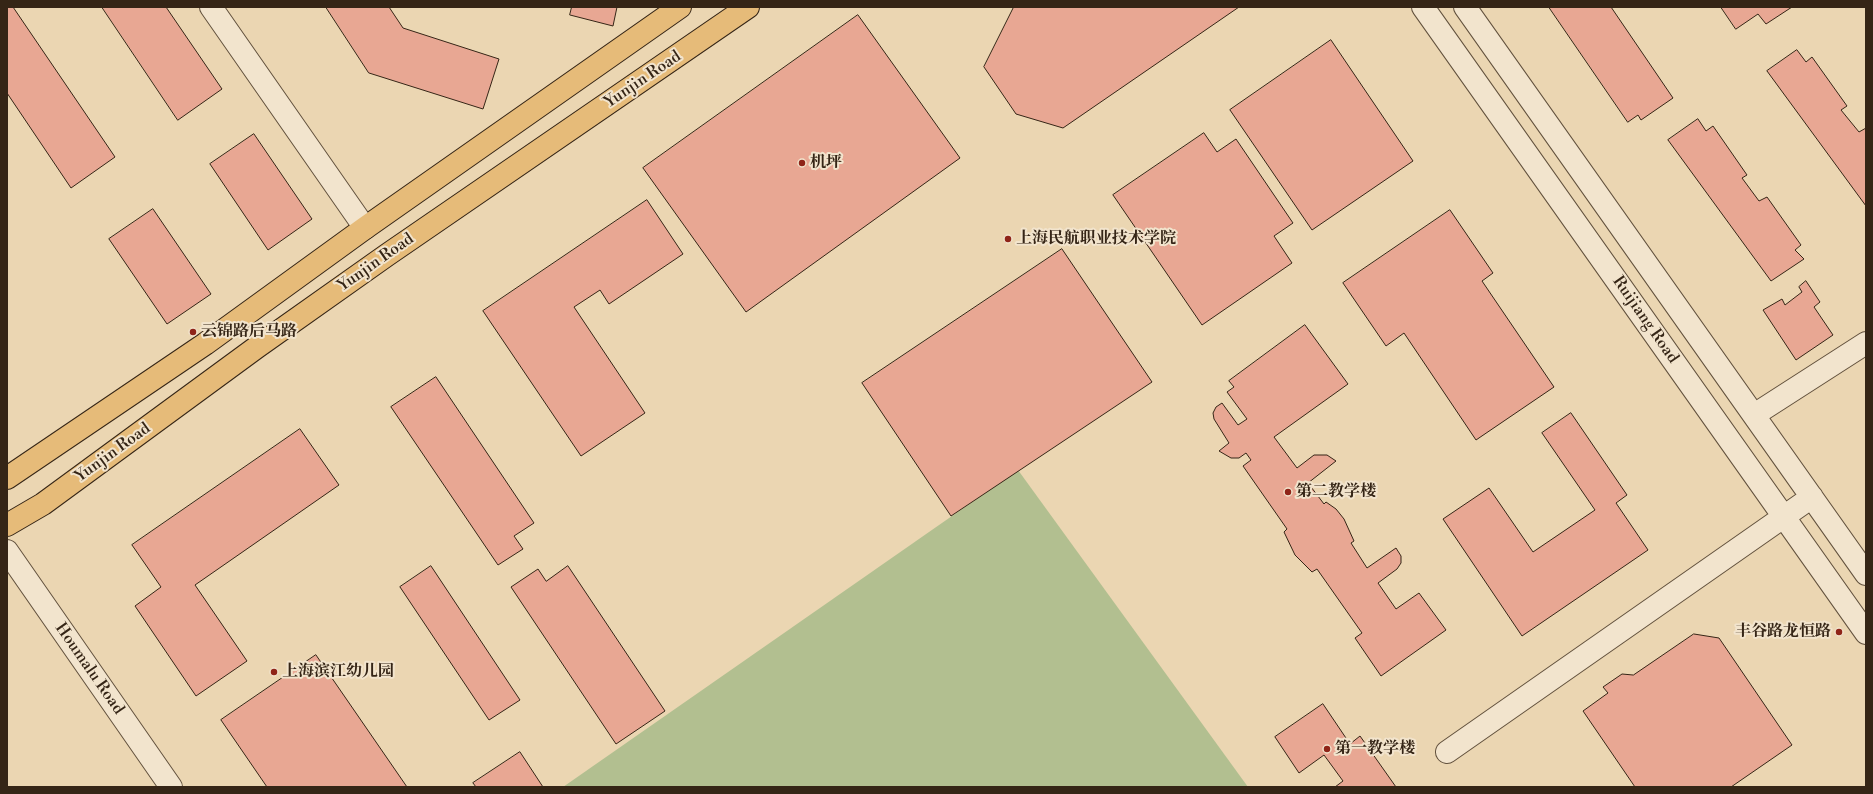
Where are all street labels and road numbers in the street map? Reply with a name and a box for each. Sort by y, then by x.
street label: Yunjin Road [601,47,685,113]
street label: Yunjin Road [334,230,418,296]
street label: Ruijiang Road [1608,273,1682,367]
street label: Yunjin Road [72,419,154,487]
street label: Houmalu Road [50,620,128,718]

